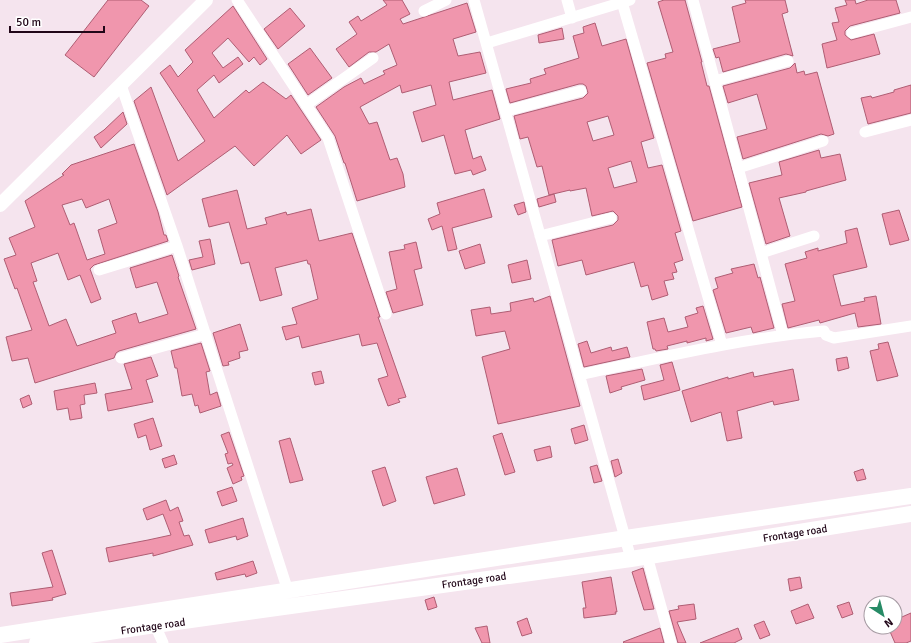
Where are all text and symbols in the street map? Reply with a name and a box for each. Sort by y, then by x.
scale bar [10,8,104,34]
text: 50 m [16,15,41,30]
street label: Frontage road [762,522,828,545]
street label: Frontage road [441,570,507,591]
north arrow [863,595,903,635]
text: N [882,615,896,630]
street label: Frontage road [120,616,186,637]

